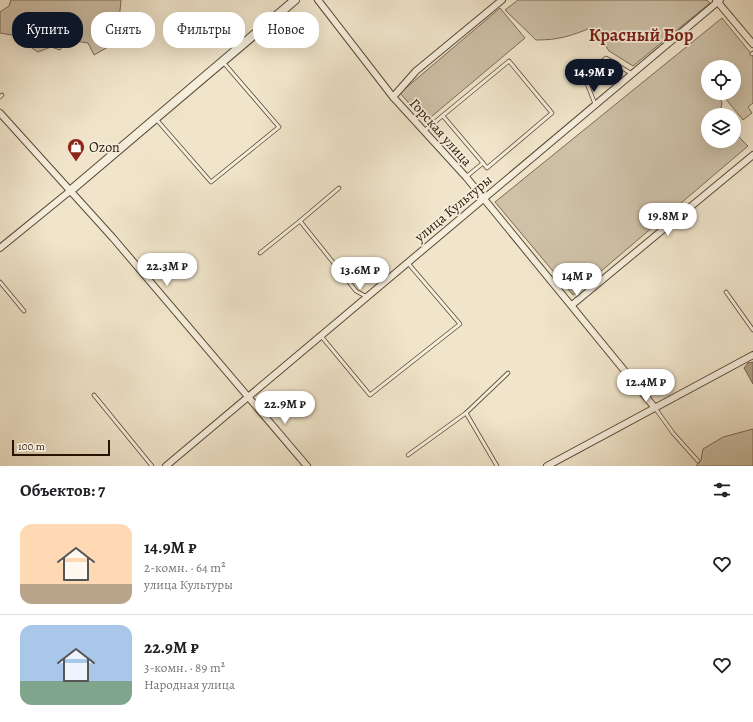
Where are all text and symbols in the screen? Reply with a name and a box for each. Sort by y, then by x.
chip: Купить [12,12,83,48]
chip: Снять [91,12,155,48]
chip: Фильтры [163,12,245,48]
chip: Новое [253,12,319,48]
district label: Красный Бор [589,23,694,47]
pin: 14.9M ₽ [557,59,631,93]
map controls [701,60,741,148]
button: locate [701,60,741,100]
text: 14.9M ₽ [574,63,614,80]
street label: Горская улица [405,94,477,171]
button: layers [701,108,741,148]
shop icon: Ozon [66,137,86,162]
place label: Ozon [89,138,120,157]
street label: улица Культуры [410,170,496,247]
pin: 19.8M ₽ [631,203,705,237]
text: 19.8M ₽ [648,207,688,224]
pin: 22.3M ₽ [130,253,204,287]
text: 22.3M ₽ [146,257,188,274]
pin: 13.6M ₽ [323,257,397,291]
text: 13.6M ₽ [340,261,380,278]
pin: 14M ₽ [549,263,605,297]
text: 14M ₽ [562,267,592,284]
pin: 12.4M ₽ [609,369,683,403]
text: 12.4M ₽ [626,373,666,390]
pin: 22.9M ₽ [248,391,322,425]
text: 22.9M ₽ [264,395,306,412]
scale bar [12,438,110,457]
text: 100 m [18,439,45,454]
text: Объектов: 7 [20,479,105,502]
icon: filters [711,479,733,501]
text: 14.9M ₽ [144,536,197,559]
icon: home [52,540,100,588]
icon: heart [711,553,733,575]
text: 2-комн. · 64 m² [144,559,225,576]
text: улица Культуры [144,576,233,593]
text: 22.9M ₽ [144,636,199,659]
icon: home [52,641,100,689]
icon: heart [711,654,733,676]
text: 3-комн. · 89 m² [144,659,225,676]
text: Народная улица [144,676,235,693]

